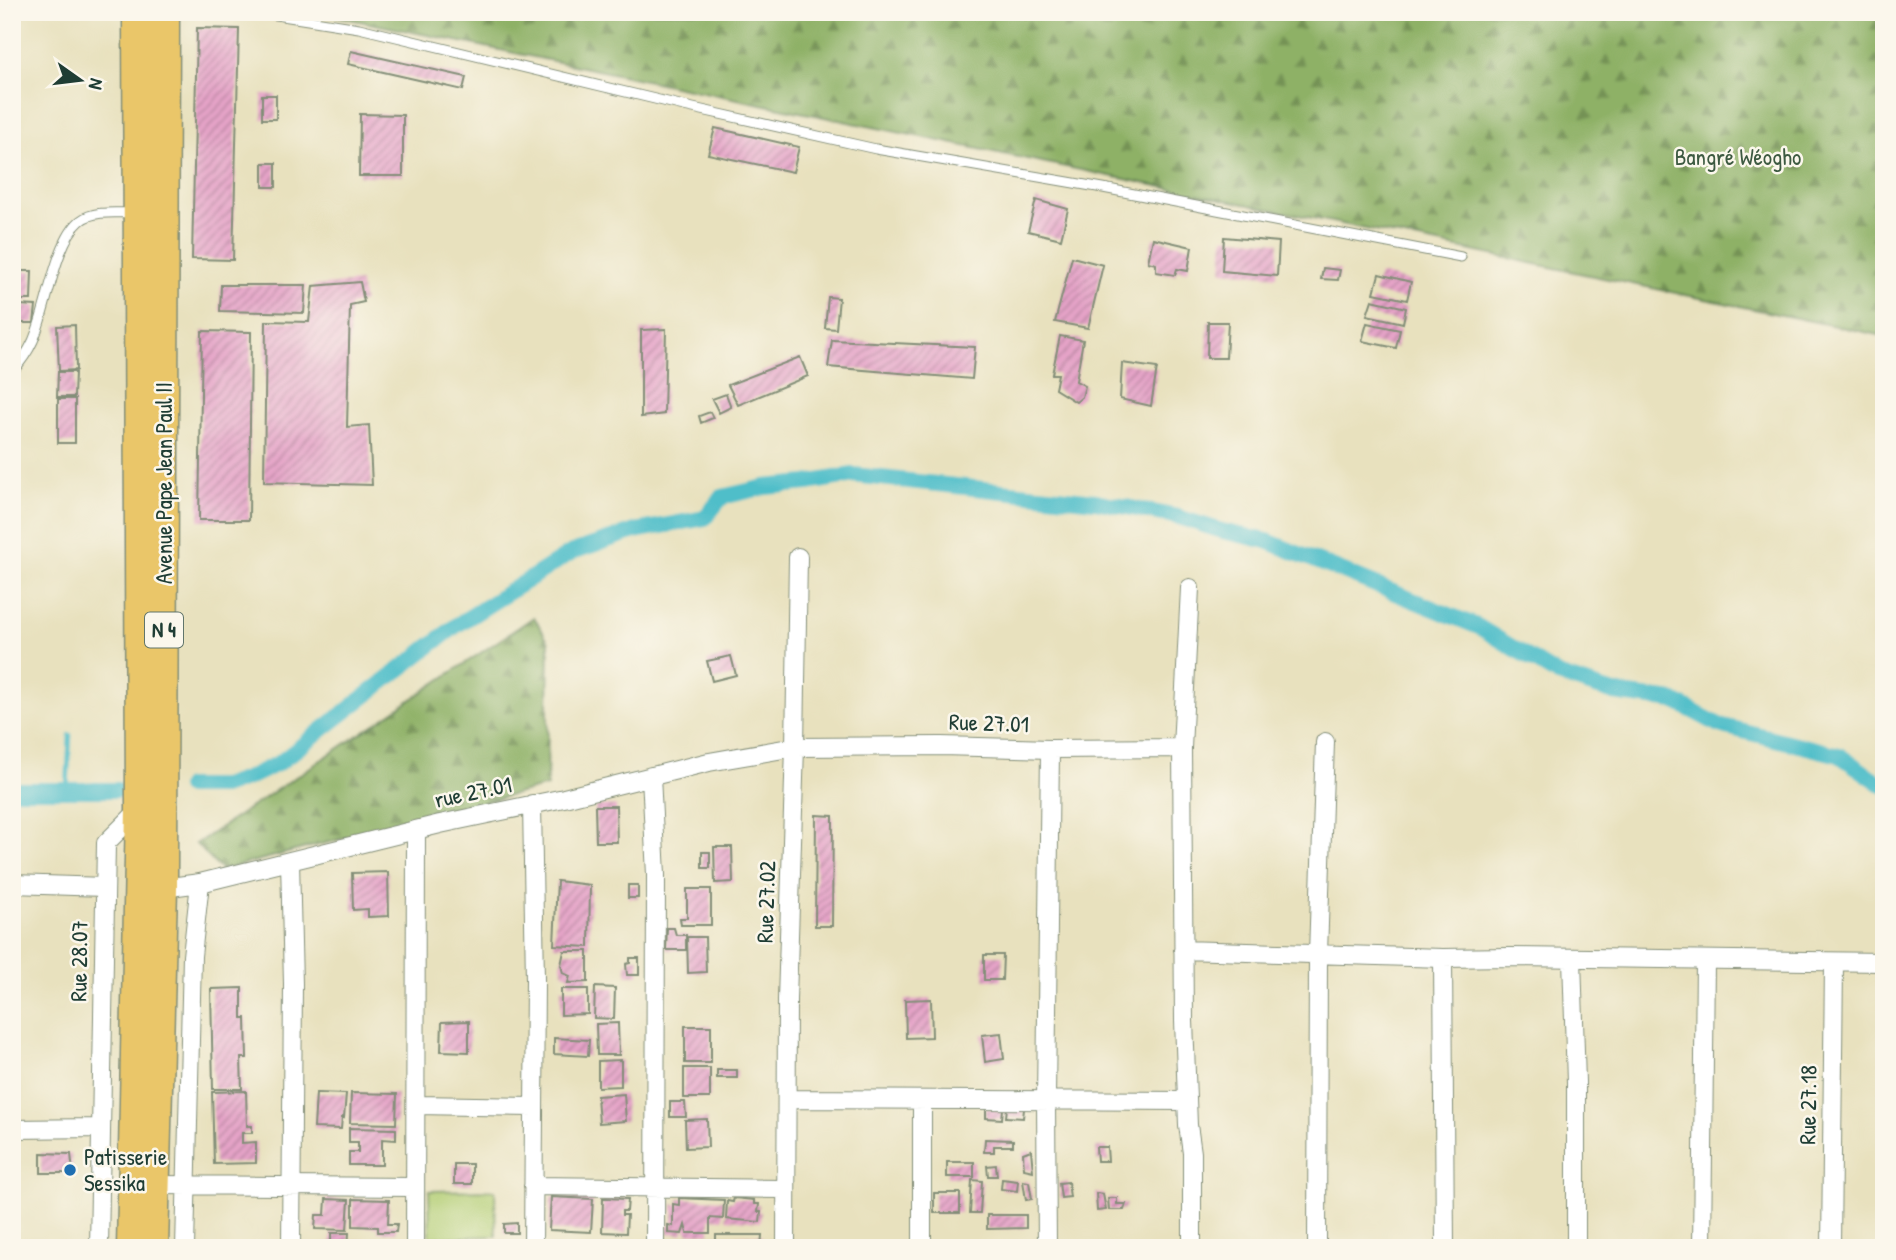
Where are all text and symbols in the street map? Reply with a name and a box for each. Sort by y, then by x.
north arrow [46,46,116,116]
text: N [83,76,110,92]
park label: Bangré Wéogho [1675,141,1801,172]
street label: Avenue Pape Jean Paul II [148,382,179,584]
road number: N 4 [145,612,183,648]
street label: Rue 27.01 [949,706,1029,739]
street label: rue 27.01 [431,768,514,815]
street label: Rue 27.02 [749,860,782,944]
street label: Rue 28.07 [62,920,95,1002]
street label: Rue 27.18 [1791,1065,1824,1145]
place label: Patisserie Sessika [84,1141,167,1198]
marker: Patisserie Sessika [62,1162,78,1178]

